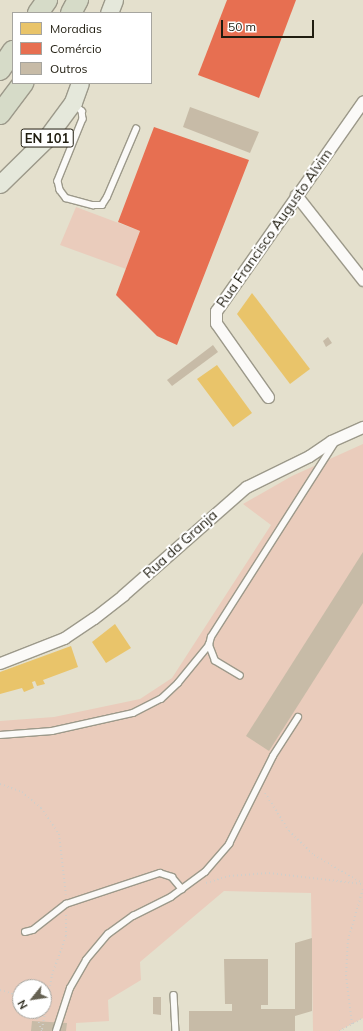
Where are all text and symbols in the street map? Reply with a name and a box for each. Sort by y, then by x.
legend [12,12,152,84]
scale bar [223,12,316,38]
text: 50 m [228,19,256,34]
text: Moradias [50,21,102,36]
text: Comércio [50,41,102,56]
text: Outros [50,61,87,76]
road number: EN 101 [20,127,74,149]
street label: Rua Francisco Augusto Alvim [213,145,335,311]
street label: Rua da Granja [140,506,220,582]
north arrow [12,979,52,1019]
text: N [14,997,31,1012]

